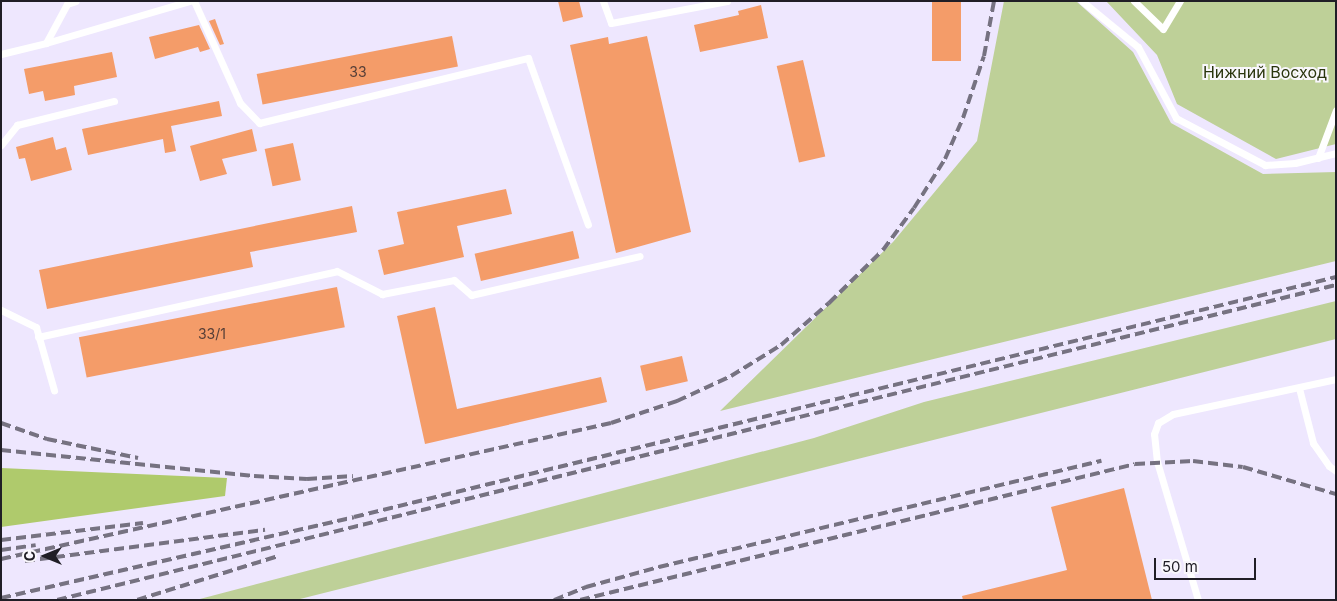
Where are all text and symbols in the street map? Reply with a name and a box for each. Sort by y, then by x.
park label: Нижний Восход [1203,62,1327,82]
house number: 33 [349,64,367,80]
house number: 33/1 [198,326,226,342]
north arrow [20,531,70,581]
scale bar [1157,548,1260,580]
text: С [21,551,38,561]
text: 50 m [1162,557,1198,576]

